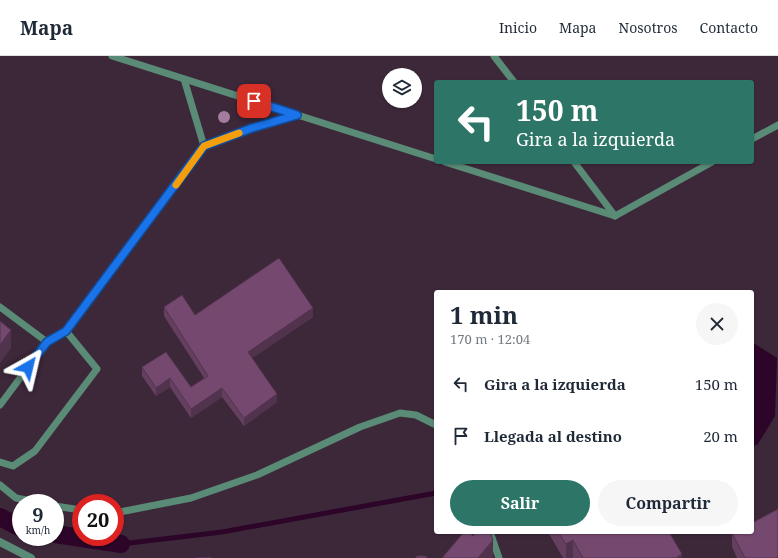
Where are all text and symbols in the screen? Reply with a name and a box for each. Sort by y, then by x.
text: Mapa [20,15,73,41]
text: Inicio [499,18,537,37]
text: Mapa [559,18,597,37]
text: Nosotros [619,18,678,37]
text: Contacto [700,18,758,37]
map controls [382,68,422,108]
button: layers [382,68,422,108]
pin [237,84,271,118]
icon: arrive [243,90,265,112]
text: 150 m [516,91,598,129]
icon: left [450,96,502,148]
text: Gira a la izquierda [516,127,675,151]
text: 1 min [450,298,518,331]
button: close [696,303,738,345]
text: 170 m · 12:04 [450,330,530,348]
position arrow [7,346,49,388]
icon: left [450,373,472,395]
text: Gira a la izquierda [484,374,626,394]
text: 150 m [695,374,738,394]
icon: arrive [450,425,472,447]
text: Llegada al destino [484,426,622,446]
text: 20 m [703,426,738,446]
button: Salir [450,480,590,526]
button: Compartir [598,480,738,526]
speed limit sign: 20 [72,494,124,546]
text: 9 [32,501,44,528]
text: km/h [26,523,50,537]

